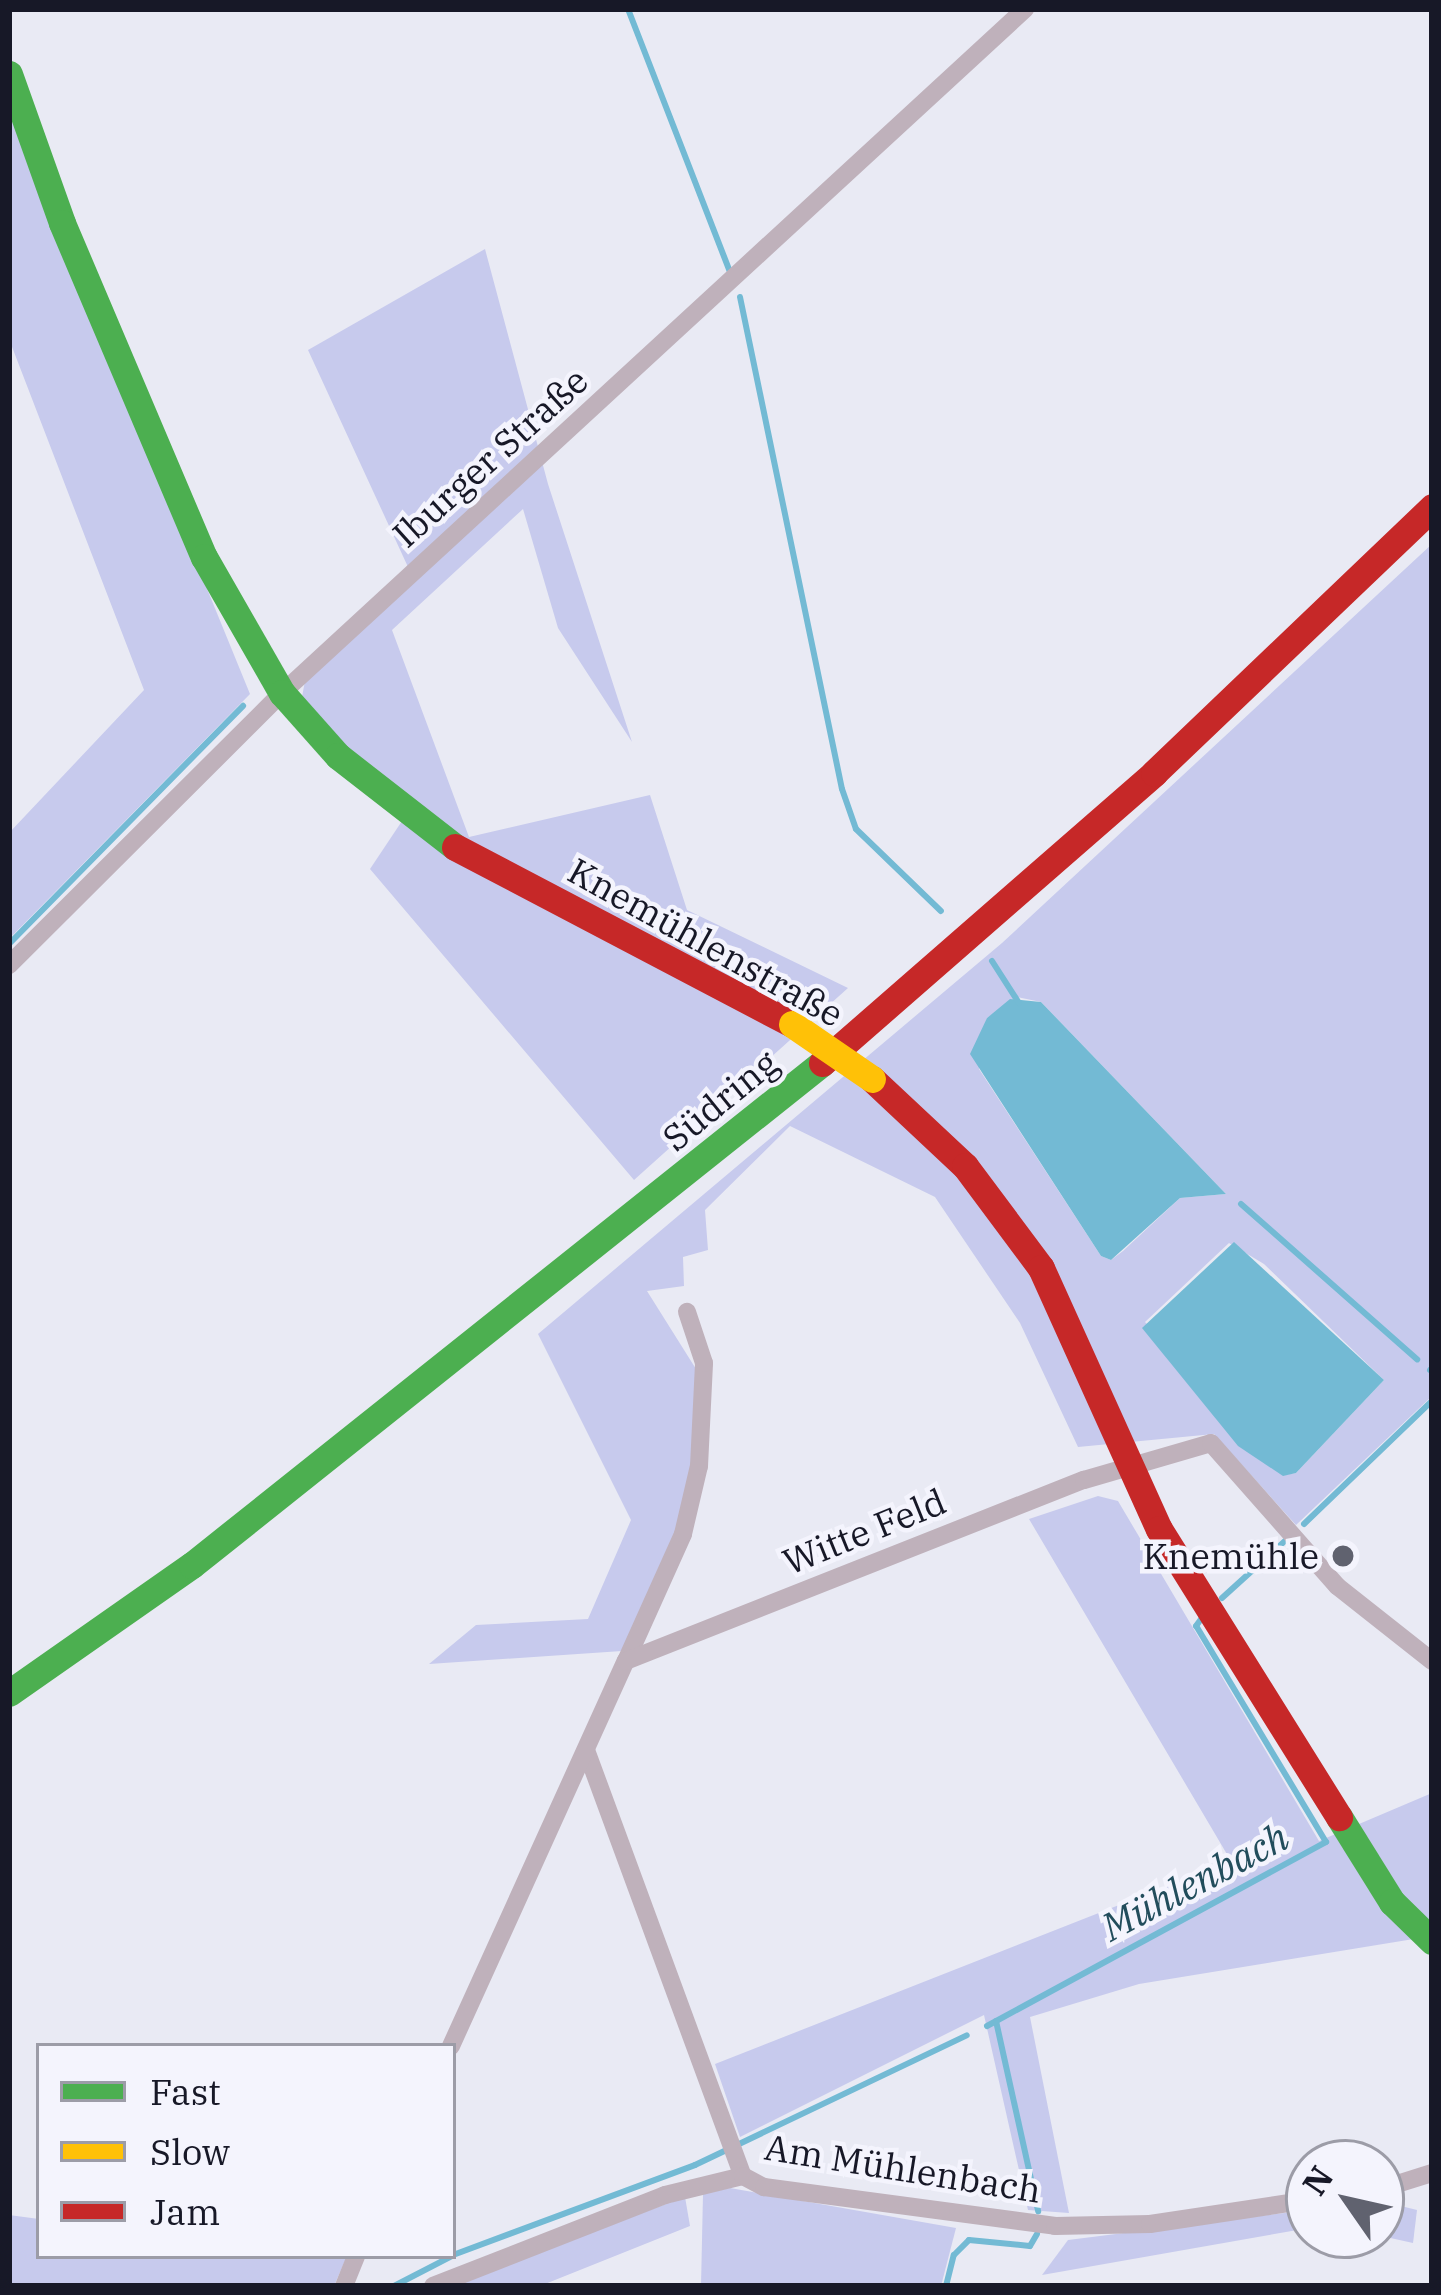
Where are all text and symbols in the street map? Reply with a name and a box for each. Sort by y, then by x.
street label: Iburger Straße [384,358,596,556]
street label: Knemühlenstraße [561,849,851,1035]
street label: Südring [654,1041,786,1159]
street label: Witte Feld [776,1479,952,1583]
place label: Knemühle [1142,1534,1319,1578]
marker: Knemühle [1330,1543,1356,1569]
water label: Mühlenbach [1094,1813,1296,1951]
legend [36,2043,456,2259]
text: Fast [150,2068,221,2115]
street label: Am Mühlenbach [762,2125,1044,2211]
text: Slow [150,2128,230,2175]
north arrow [1285,2139,1405,2259]
text: N [1292,2157,1342,2203]
text: Jam [150,2188,220,2235]

